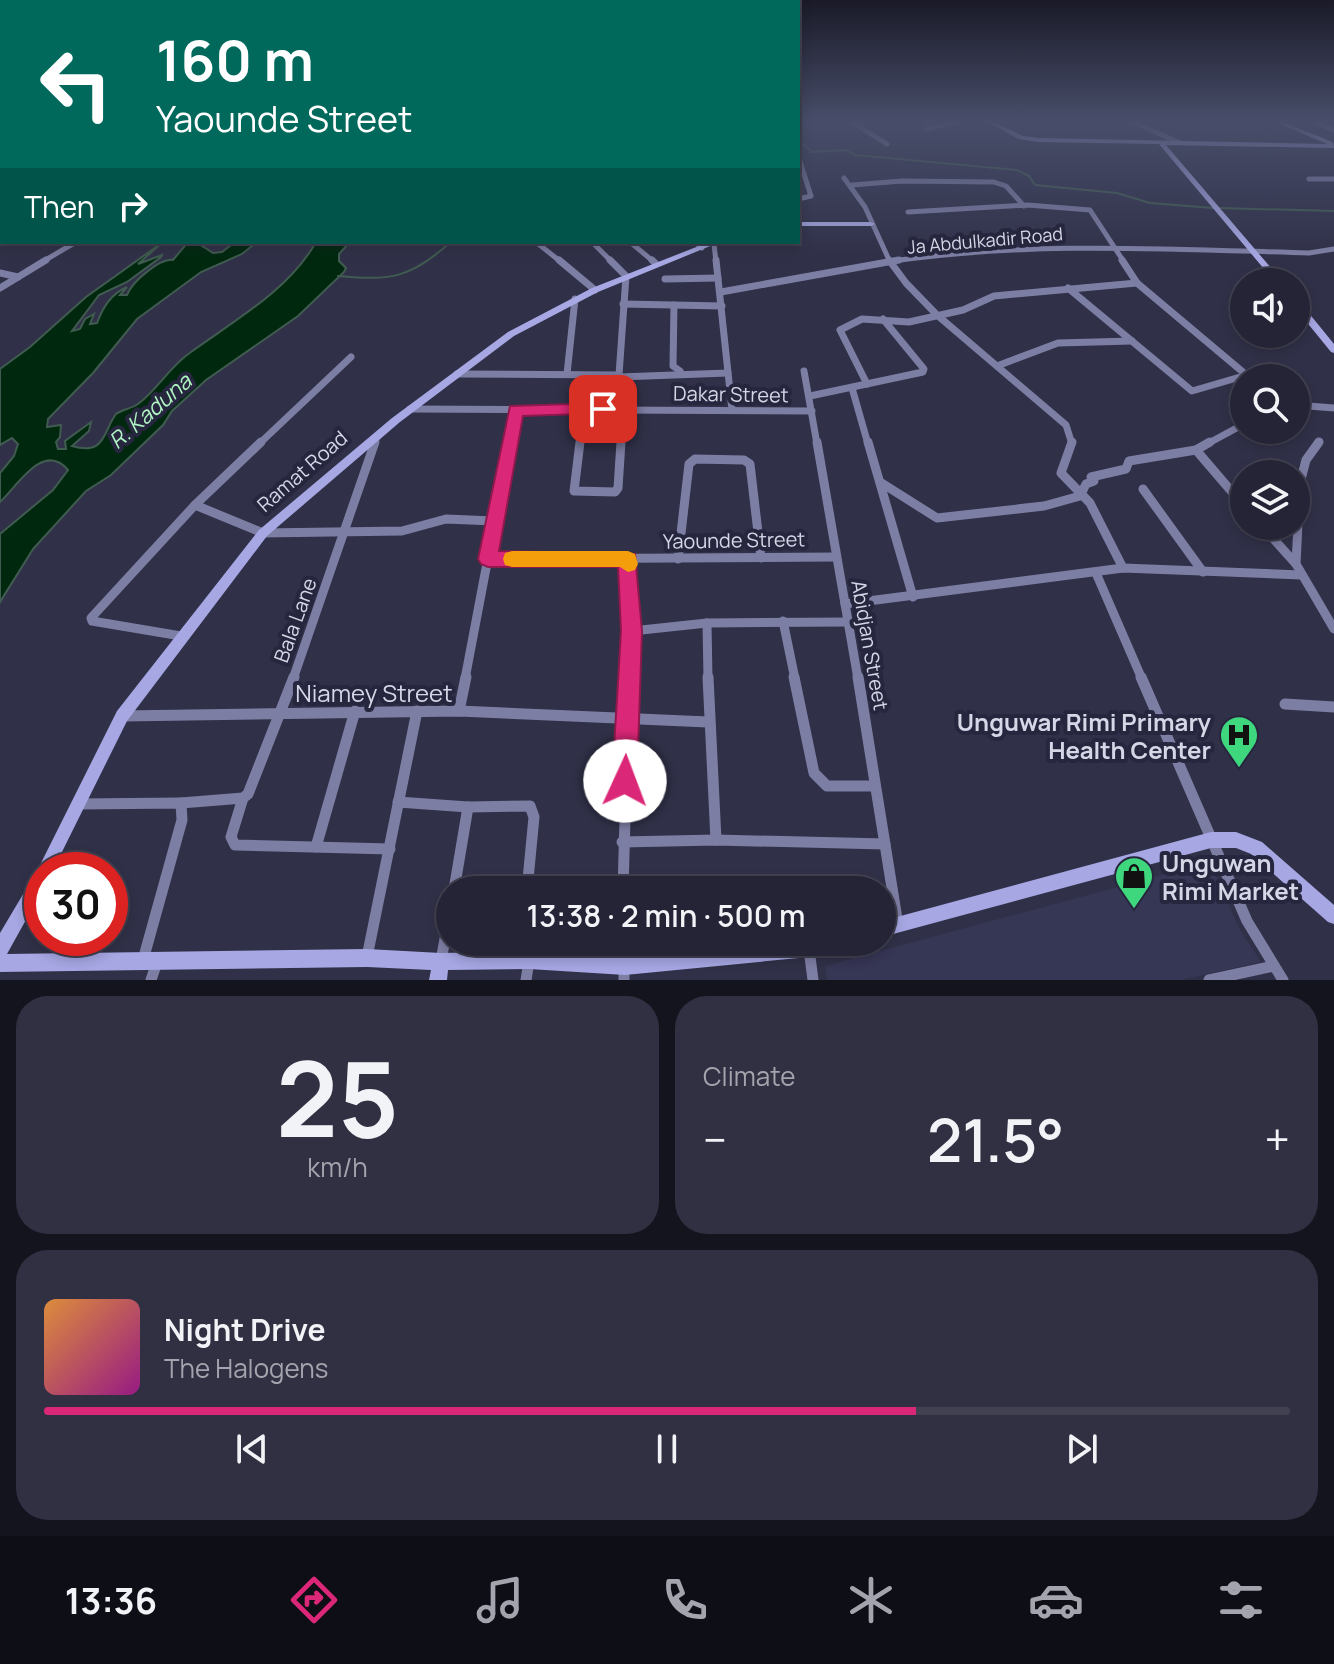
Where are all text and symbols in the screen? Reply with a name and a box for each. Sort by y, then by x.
text: 160 m [156,21,314,98]
icon: left [24,32,128,136]
text: Yaounde Street [156,94,412,143]
icon: right [111,184,155,228]
text: Then [24,186,95,227]
street label: Ja Abdulkadir Road [906,221,1064,259]
map controls [1230,268,1310,540]
button: sound [1230,268,1310,348]
button: search [1230,364,1310,444]
water label: R. Kaduna [102,366,199,455]
pin [569,375,637,443]
street label: Dakar Street [673,379,789,409]
icon: arrive [581,387,625,431]
street label: Ramat Road [251,424,353,518]
button: layers [1230,460,1310,540]
street label: Yaounde Street [663,525,805,555]
street label: Bala Lane [267,574,323,666]
street label: Abidjan Street [845,578,895,712]
street label: Niamey Street [295,676,453,709]
place label: Unguwar Rimi Primary Health Center [957,705,1212,766]
hospital icon: Unguwar Rimi Primary Health Center [1218,714,1260,769]
position arrow [583,739,667,823]
place label: Unguwan Rimi Market [1162,846,1299,907]
speed limit sign: 30 [24,852,128,956]
shop icon: Unguwan Rimi Market [1113,855,1155,910]
text: 13:38 · 2 min · 500 m [526,895,806,936]
text: 25 [276,1026,399,1168]
text: Climate [703,1058,795,1094]
text: 21.5° [927,1098,1064,1180]
text: − [703,1109,727,1169]
text: + [1265,1109,1290,1169]
text: km/h [307,1149,368,1185]
text: Night Drive [164,1309,326,1350]
text: The Halogens [164,1350,328,1386]
icon: previous [230,1427,274,1471]
icon: pause [645,1427,689,1471]
icon: next [1060,1427,1104,1471]
icon: directions [286,1572,342,1628]
icon: music [472,1572,528,1628]
icon: phone [657,1572,713,1628]
icon: climate [843,1572,899,1628]
icon: car [1028,1572,1084,1628]
icon: filters [1213,1572,1269,1628]
text: 13:36 [65,1576,157,1625]

